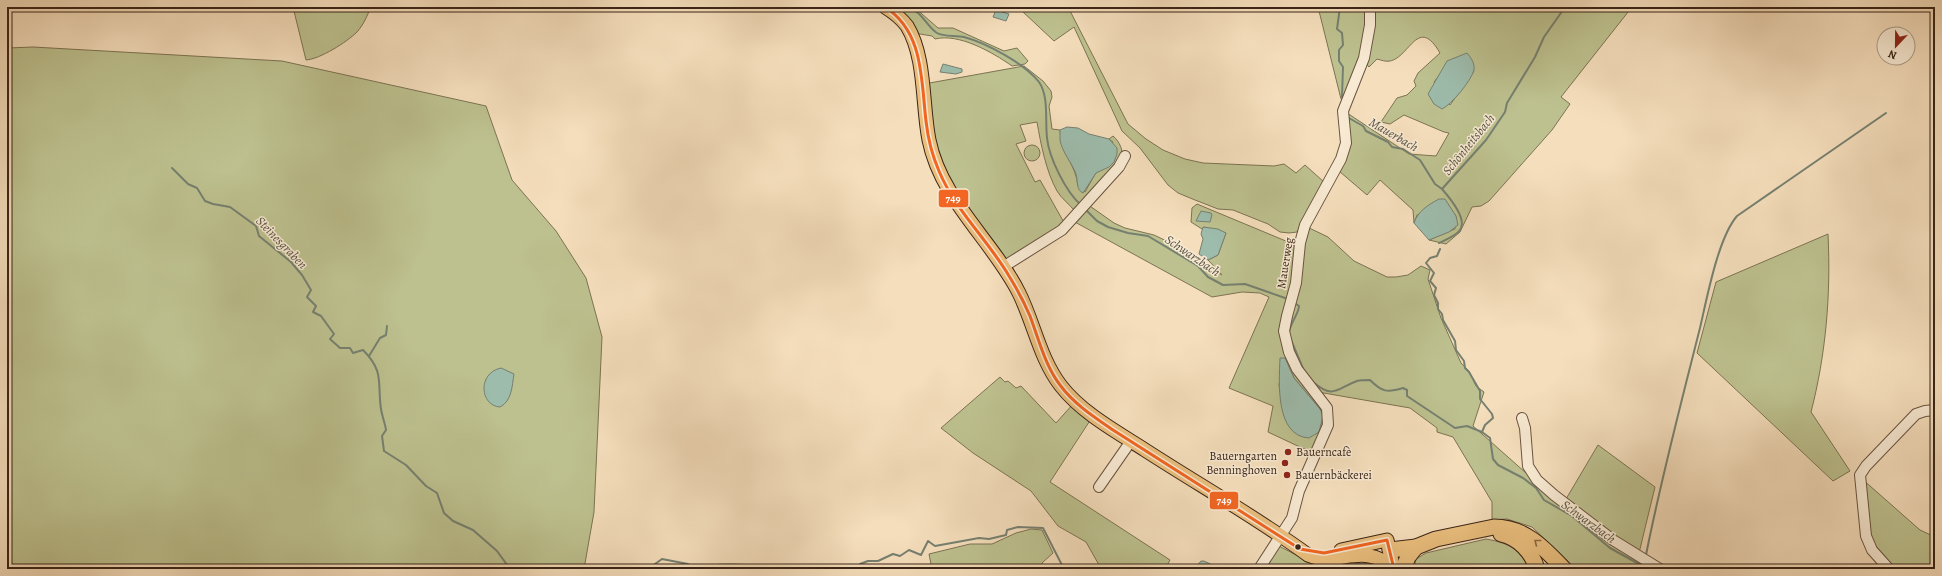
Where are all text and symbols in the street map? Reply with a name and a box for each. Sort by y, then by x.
north arrow [1876,26,1916,66]
text: N [1886,46,1899,63]
water label: Schönheitsbach [1438,110,1498,179]
water label: Mauerbach [1366,113,1422,155]
line badge: 749 [938,189,969,208]
text: 749 [946,191,960,206]
water label: Steinesgraben [252,212,311,272]
water label: Schwarzbach [1162,231,1224,280]
street label: Mauerweg [1273,236,1297,290]
place label: Bauerncafè [1296,444,1351,460]
marker: Bauerncafè [1283,447,1293,457]
place label: Bauerngarten Benninghoven [1206,448,1277,478]
marker: Bauerngarten Benninghoven [1280,458,1290,468]
place label: Bauernbäckerei [1295,467,1372,483]
marker: Bauernbäckerei [1282,470,1292,480]
line badge: 749 [1209,491,1239,510]
text: 749 [1217,493,1231,508]
water label: Schwarzbach [1558,496,1619,547]
one-way arrow [1534,539,1541,546]
unlabelled marker [1293,542,1303,552]

